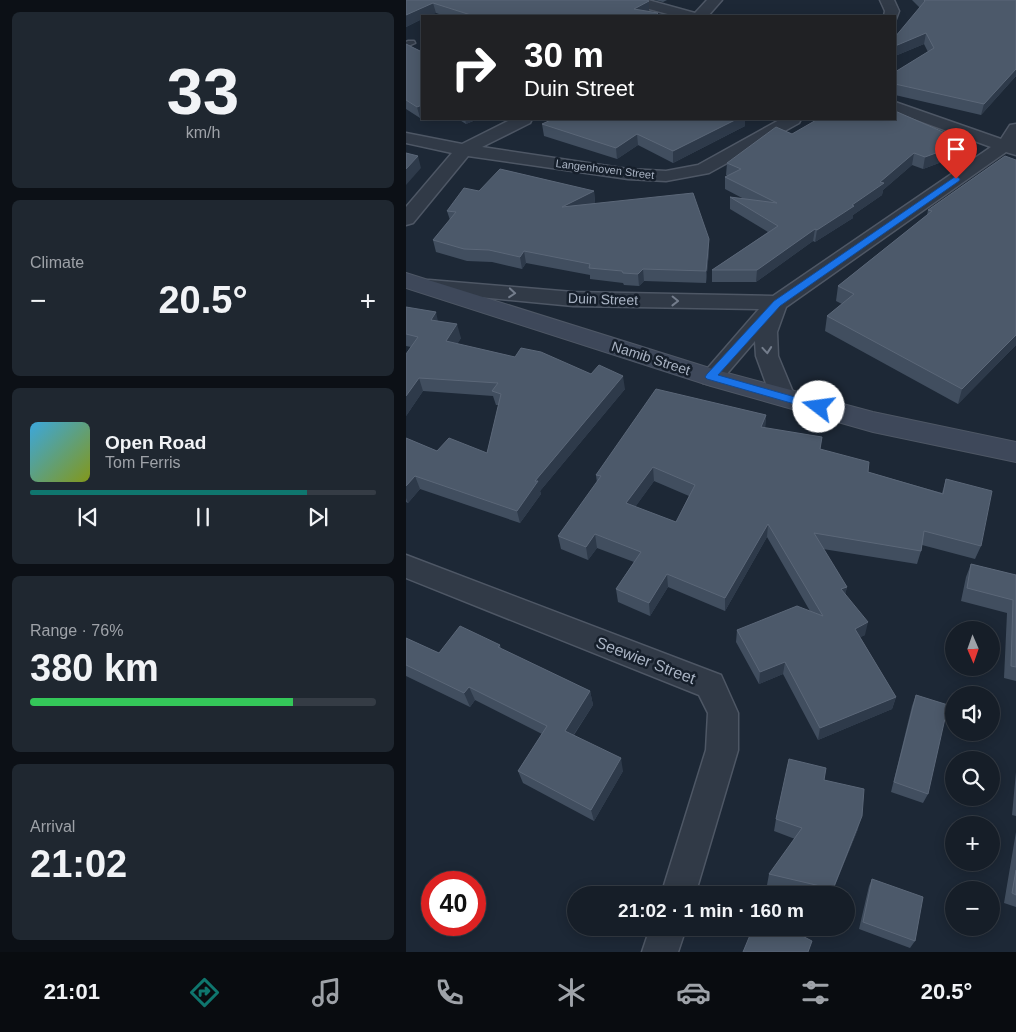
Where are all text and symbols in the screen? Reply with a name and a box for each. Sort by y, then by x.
icon: right [441,35,506,100]
text: 30 m [524,35,604,74]
text: 33 [167,55,239,128]
text: Duin Street [524,76,634,101]
text: km/h [186,124,220,141]
pin [935,128,977,179]
icon: arrive [942,135,970,163]
street label: Langenhoven Street [555,157,655,181]
text: Climate [30,254,84,271]
text: 20.5° [158,279,248,321]
text: − [30,285,46,316]
text: + [360,285,376,316]
one-way arrow [509,287,517,298]
street label: Duin Street [568,290,638,308]
one-way arrow [671,296,679,306]
street label: Namib Street [610,338,692,378]
one-way arrow [761,346,772,354]
position arrow [792,380,844,432]
text: Open Road [105,432,206,453]
text: Tom Ferris [105,454,181,471]
icon: previous [74,503,102,531]
icon: pause [189,503,217,531]
icon: next [304,503,332,531]
north arrow [945,621,1000,676]
map controls [945,621,1000,936]
text: Range · 76% [30,622,123,639]
street label: Seewier Street [594,634,698,687]
text: 380 km [30,647,159,689]
button: sound [945,686,1000,741]
button: search [945,751,1000,806]
button: + [945,816,1000,871]
text: Arrival [30,818,75,835]
text: 21:02 [30,843,127,885]
speed limit sign: 40 [421,871,486,936]
button: − [945,881,1000,936]
text: 21:02 · 1 min · 160 m [618,900,804,921]
icon: directions [187,975,222,1010]
icon: music [309,975,344,1010]
icon: phone [432,975,467,1010]
icon: climate [554,975,589,1010]
icon: car [676,975,711,1010]
icon: filters [798,975,833,1010]
text: 21:01 [44,979,100,1004]
text: 20.5° [921,979,972,1004]

